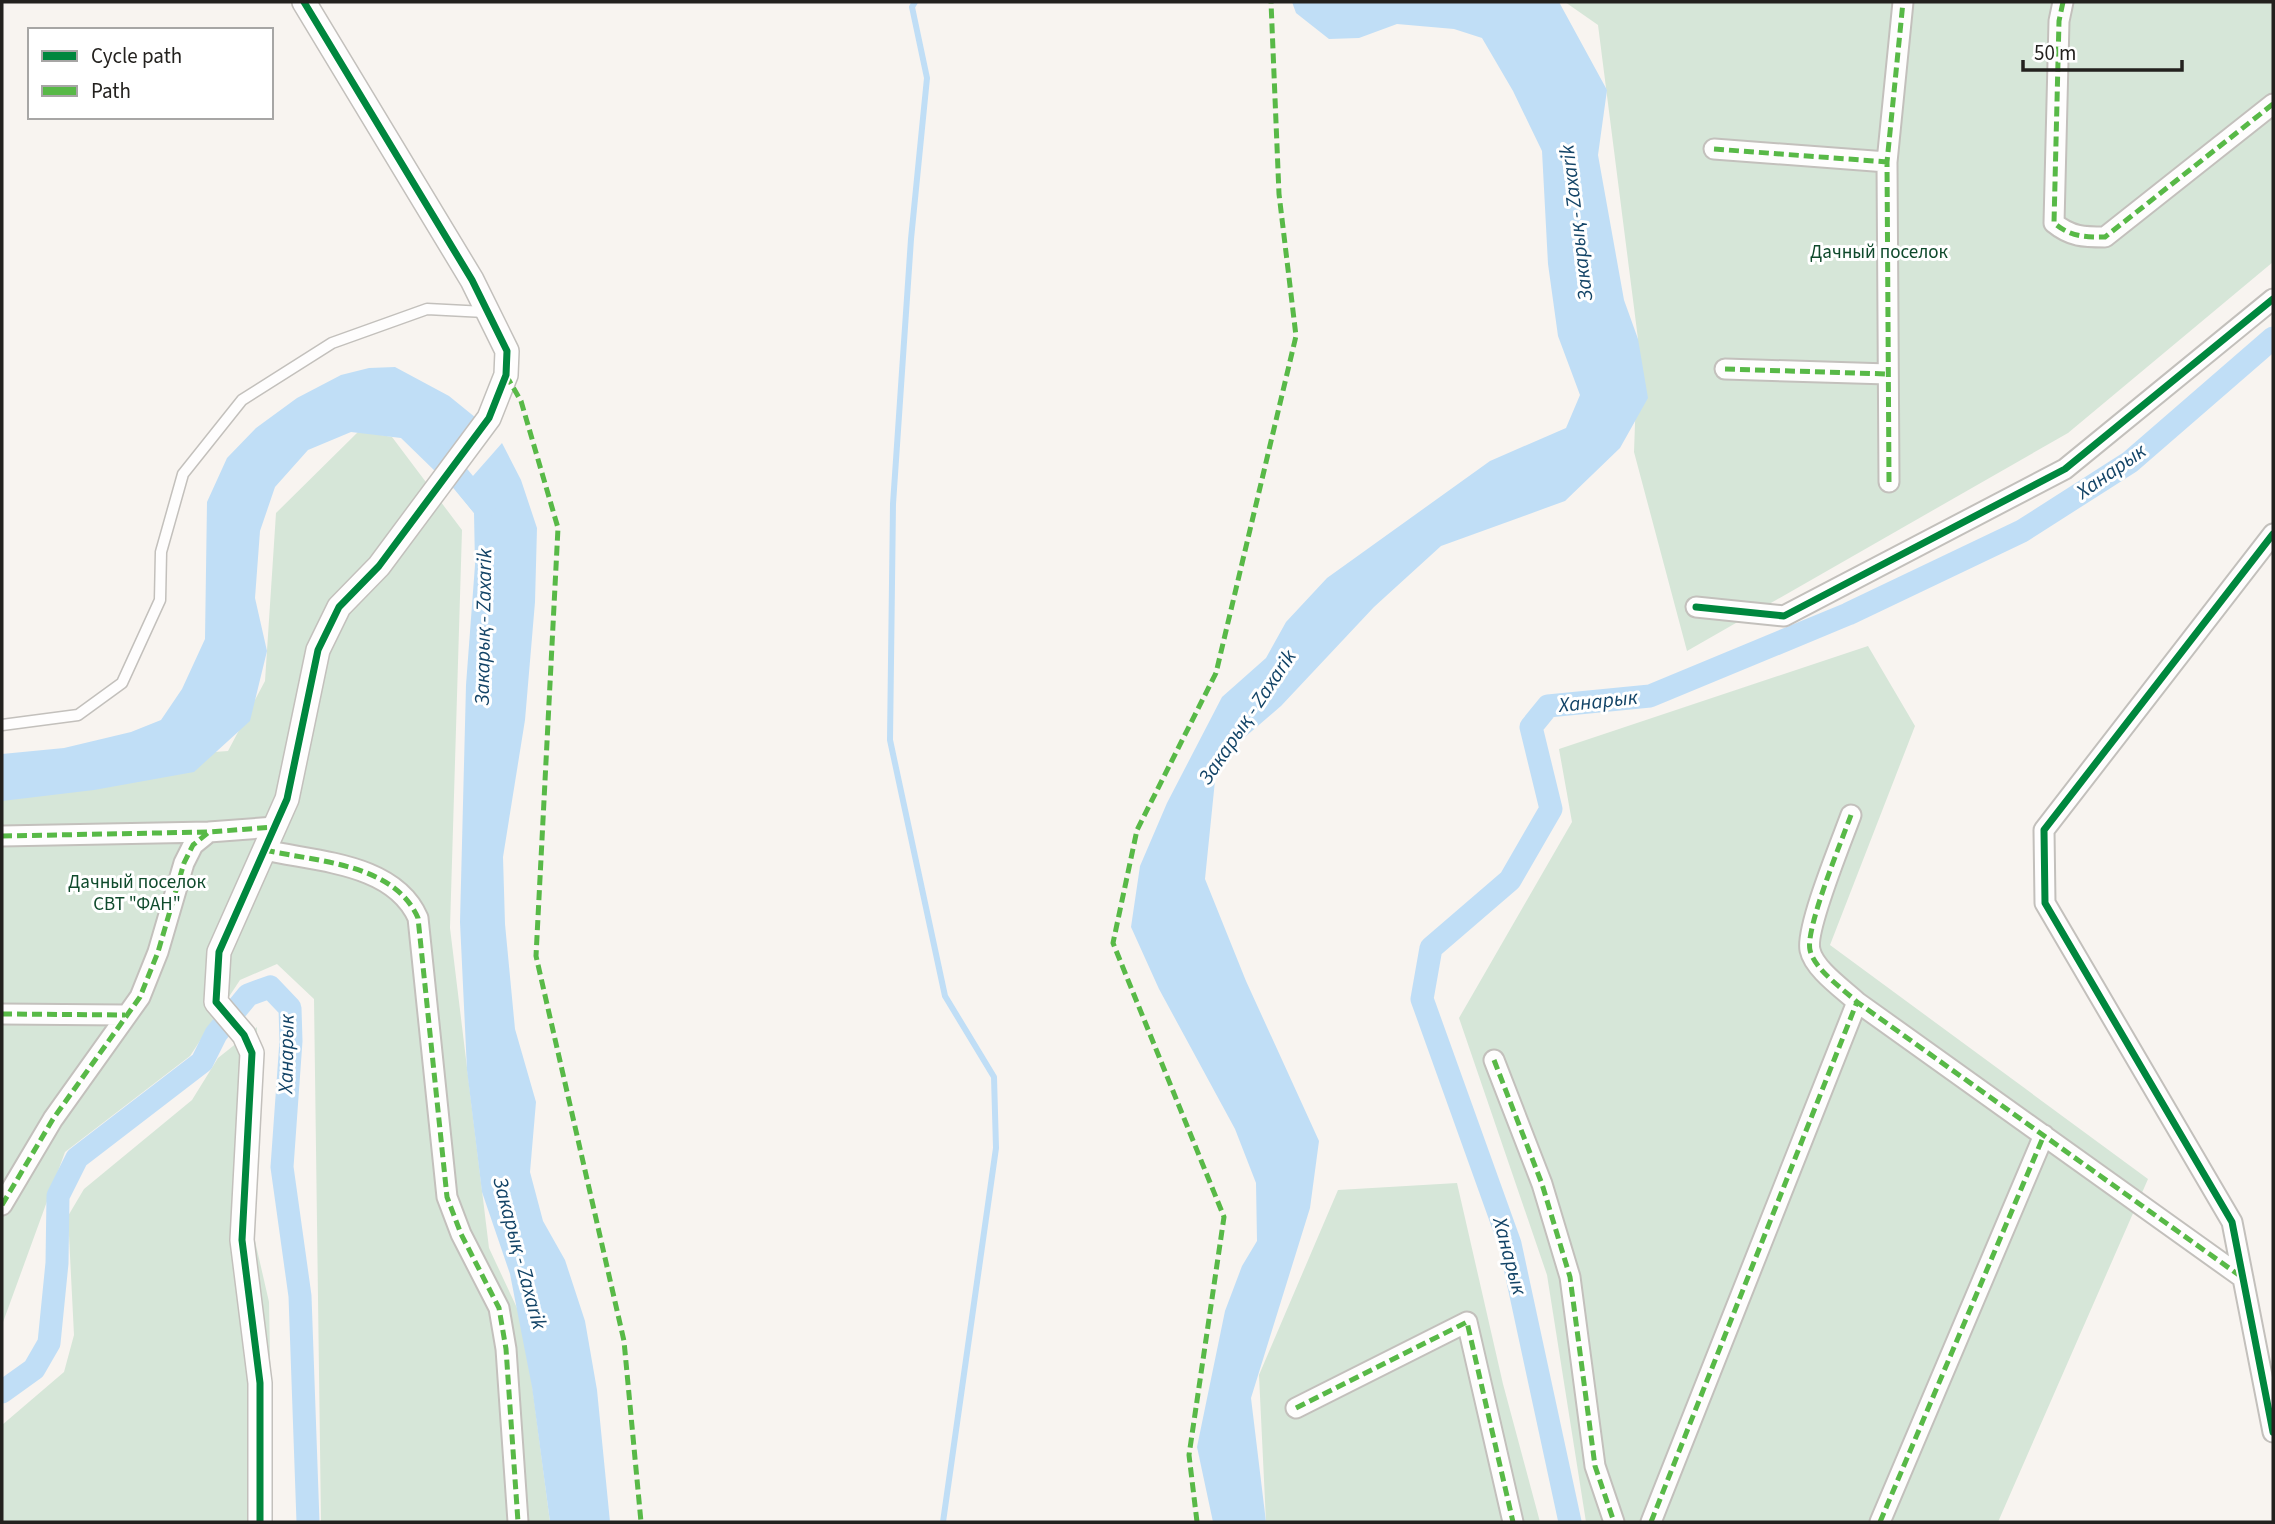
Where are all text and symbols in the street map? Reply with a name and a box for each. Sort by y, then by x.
legend [28,28,273,119]
scale bar [2023,28,2182,72]
text: 50 m [2034,38,2076,68]
text: Cycle path [91,41,182,71]
text: Path [91,76,131,106]
water label: Закарық - Zaxarik [1551,142,1600,303]
park label: Дачный поселок [1810,239,1949,266]
water label: Ханарык [2069,435,2153,507]
water label: Закарық - Zaxarik [467,547,499,706]
water label: Закарық - Zaxarik [1191,643,1304,791]
water label: Ханарык [1556,682,1640,720]
park label: Дачный поселок СВТ "ФАН" [68,869,207,918]
water label: Ханарык [270,1013,302,1095]
water label: Закарық - Zaxarik [485,1173,555,1334]
water label: Ханарык [1485,1213,1535,1299]

